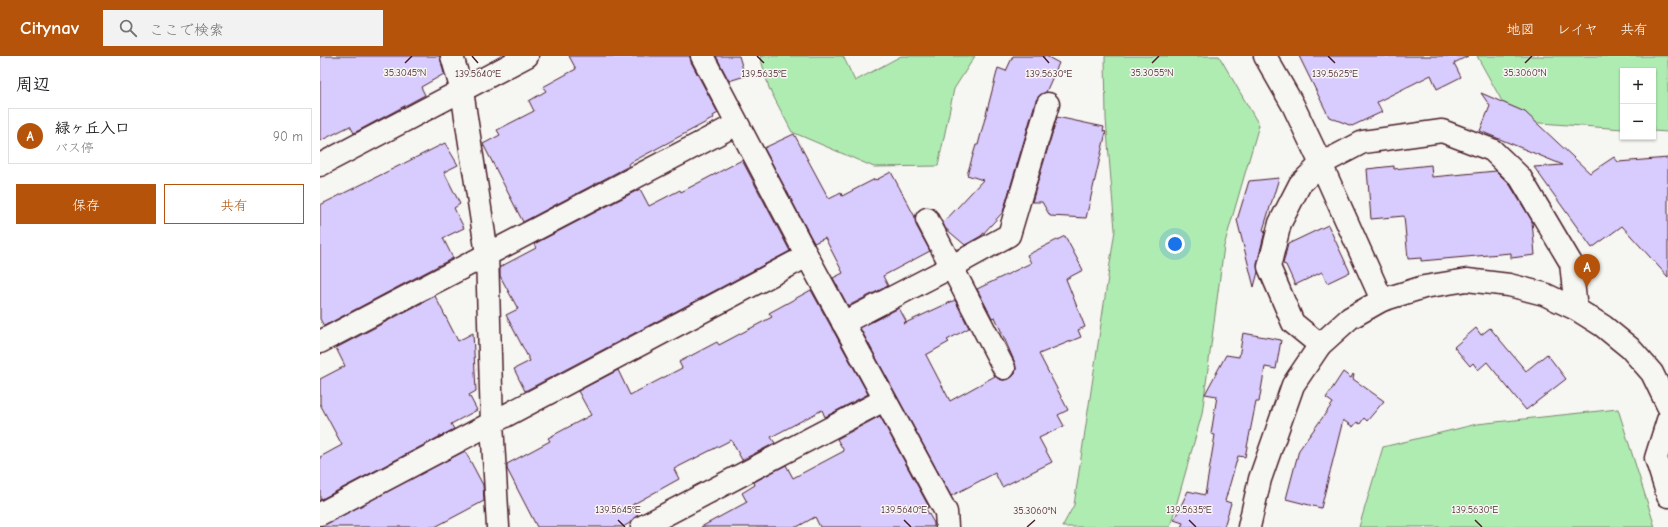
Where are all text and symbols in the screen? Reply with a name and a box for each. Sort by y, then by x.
search box [103,10,383,46]
text: Citynav [20,17,79,39]
icon: search [117,17,139,39]
text: ここで検索 [149,21,224,39]
text: 地図 [1507,21,1535,38]
text: レイヤ [1557,21,1598,38]
text: 共有 [1620,21,1648,38]
text: 35.3045°N [384,67,426,79]
text: 35.3055°N [1130,67,1174,79]
text: 35.3060°N [1503,67,1547,79]
text: 139.5640°E [455,68,501,80]
text: 139.5635°E [741,68,787,80]
text: 139.5630°E [1026,68,1072,80]
text: 139.5625°E [1312,68,1358,80]
map controls [1620,68,1656,140]
button: + [1620,68,1656,104]
text: 周辺 [16,75,50,94]
button: − [1620,104,1656,140]
text: 緑ヶ丘入口 [55,119,130,137]
text: A [26,129,34,144]
text: 90 m [273,129,303,144]
text: バス停 [55,140,94,155]
button: 保存 [16,184,156,224]
button: 共有 [164,184,304,224]
your location [1165,234,1185,254]
pin: A [1574,254,1600,287]
text: 139.5645°E [595,504,641,516]
text: 139.5640°E [881,504,927,516]
text: 139.5635°E [1166,504,1212,516]
text: 139.5630°E [1452,504,1498,516]
text: 35.3060°N [1013,505,1057,517]

